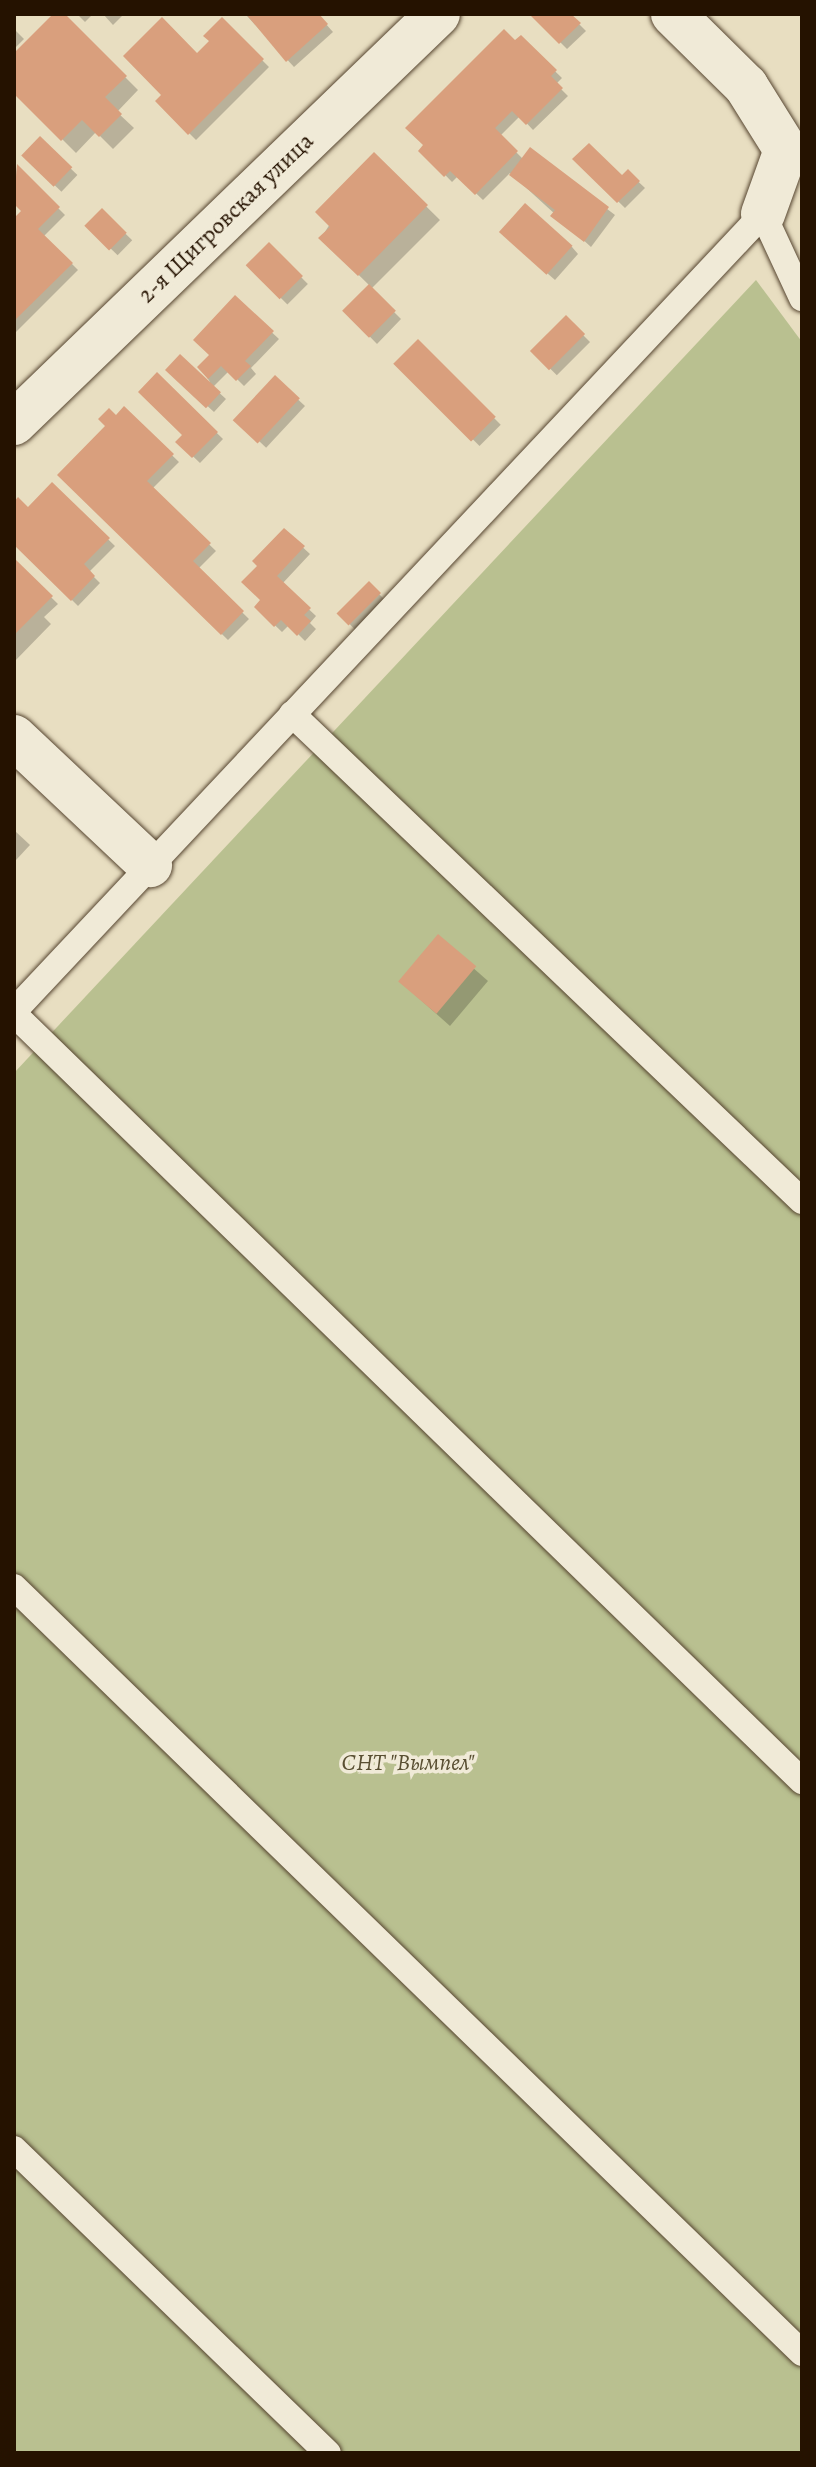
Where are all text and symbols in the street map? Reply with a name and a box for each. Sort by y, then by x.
street label: 2-я Щигровская улица [132,127,320,309]
park label: СНТ "Вымпел" [342,1749,474,1777]

